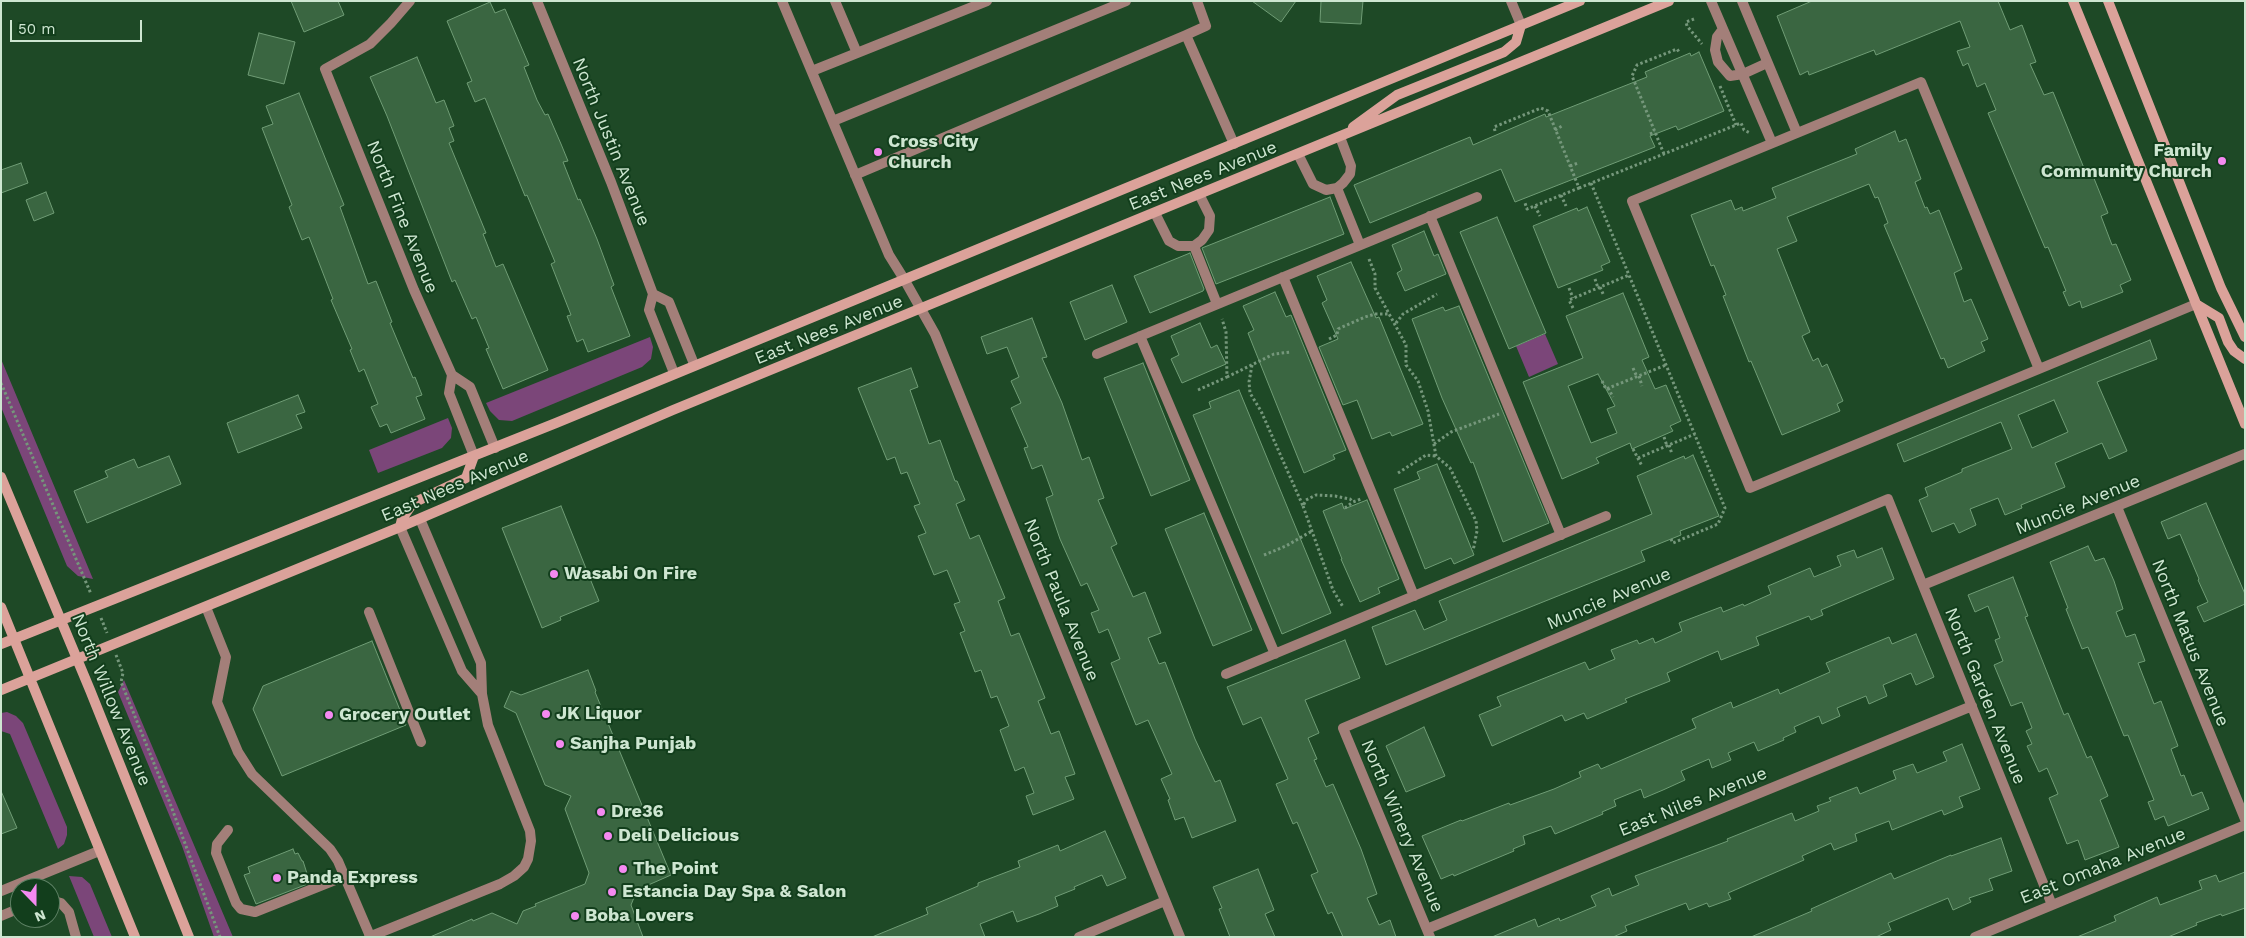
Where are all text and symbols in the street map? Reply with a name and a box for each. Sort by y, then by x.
scale bar [12,10,145,42]
text: 50 m [18,20,55,38]
street label: North Justin Avenue [567,55,655,229]
place label: Cross City Church [888,131,978,173]
street label: East Nees Avenue [1126,136,1280,216]
street label: North Fine Avenue [362,138,442,296]
place label: Family Community Church [2041,140,2212,182]
marker: Cross City Church [872,146,884,158]
marker: Family Community Church [2216,155,2228,167]
street label: East Nees Avenue [752,290,906,370]
street label: East Nees Avenue [378,445,532,527]
street label: Muncie Avenue [2013,470,2143,540]
street label: North Paula Avenue [1019,516,1103,684]
street label: North Matus Avenue [2147,556,2233,730]
place label: Wasabi On Fire [564,563,697,585]
street label: Muncie Avenue [1544,563,1674,635]
marker: Wasabi On Fire [548,568,560,580]
street label: North Garden Avenue [1940,605,2030,787]
street label: North Willow Avenue [67,611,155,789]
place label: JK Liquor [556,703,642,725]
place label: Grocery Outlet [339,704,470,726]
marker: JK Liquor [540,708,552,720]
marker: Grocery Outlet [323,709,335,721]
place label: Sanjha Punjab [570,733,696,755]
street label: North Winery Avenue [1356,736,1448,916]
marker: Sanjha Punjab [554,738,566,750]
street label: East Niles Avenue [1616,762,1770,842]
place label: Dre36 [611,801,664,823]
marker: Dre36 [595,806,607,818]
street label: East Omaha Avenue [2017,823,2189,909]
place label: Deli Delicious [618,825,739,847]
marker: Deli Delicious [602,830,614,842]
place label: The Point [633,858,718,880]
marker: The Point [617,863,629,875]
place label: Panda Express [287,867,418,889]
marker: Panda Express [271,872,283,884]
north arrow [10,878,60,928]
place label: Estancia Day Spa & Salon [622,881,846,903]
marker: Estancia Day Spa & Salon [606,886,618,898]
place label: Boba Lovers [585,905,694,927]
text: N [32,907,48,925]
marker: Boba Lovers [569,910,581,922]

